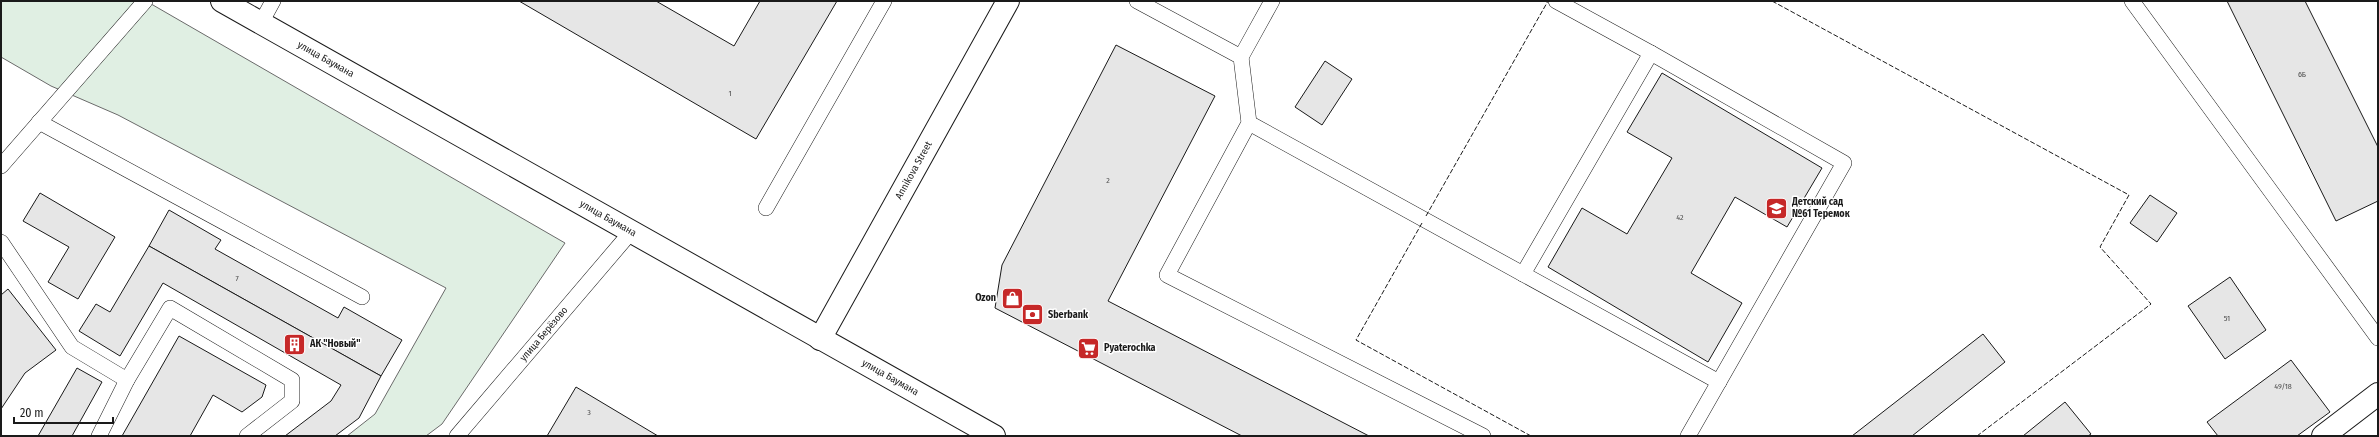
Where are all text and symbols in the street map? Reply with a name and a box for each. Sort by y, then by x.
street label: улица Баумана [295,39,356,80]
house number: 6Б [2298,70,2306,79]
house number: 1 [728,89,732,98]
street label: Annikova Street [893,139,935,201]
house number: 2 [1106,176,1110,185]
school or university icon: Детский сад №61 Теремок [1764,195,1790,221]
place label: Детский сад №61 Теремок [1791,196,1851,220]
street label: улица Баумана [578,198,638,239]
house number: 42 [1676,213,1684,222]
house number: 7 [235,274,239,283]
shop icon: Ozon [999,285,1025,311]
place label: Ozon [975,292,996,304]
bank icon: Sberbank [1019,302,1045,328]
street label: улица Берёзово [517,304,570,364]
place label: Sberbank [1048,309,1089,321]
house number: 51 [2224,314,2230,323]
building icon: АК "Новый" [282,331,308,357]
supermarket icon: Pyaterochka [1075,335,1101,361]
place label: АК "Новый" [309,338,360,350]
place label: Pyaterochka [1104,342,1156,354]
street label: улица Баумана [860,357,921,398]
house number: 49/18 [2274,382,2292,391]
scale bar [14,399,113,425]
text: 20 m [20,406,44,420]
house number: 3 [587,408,591,417]

